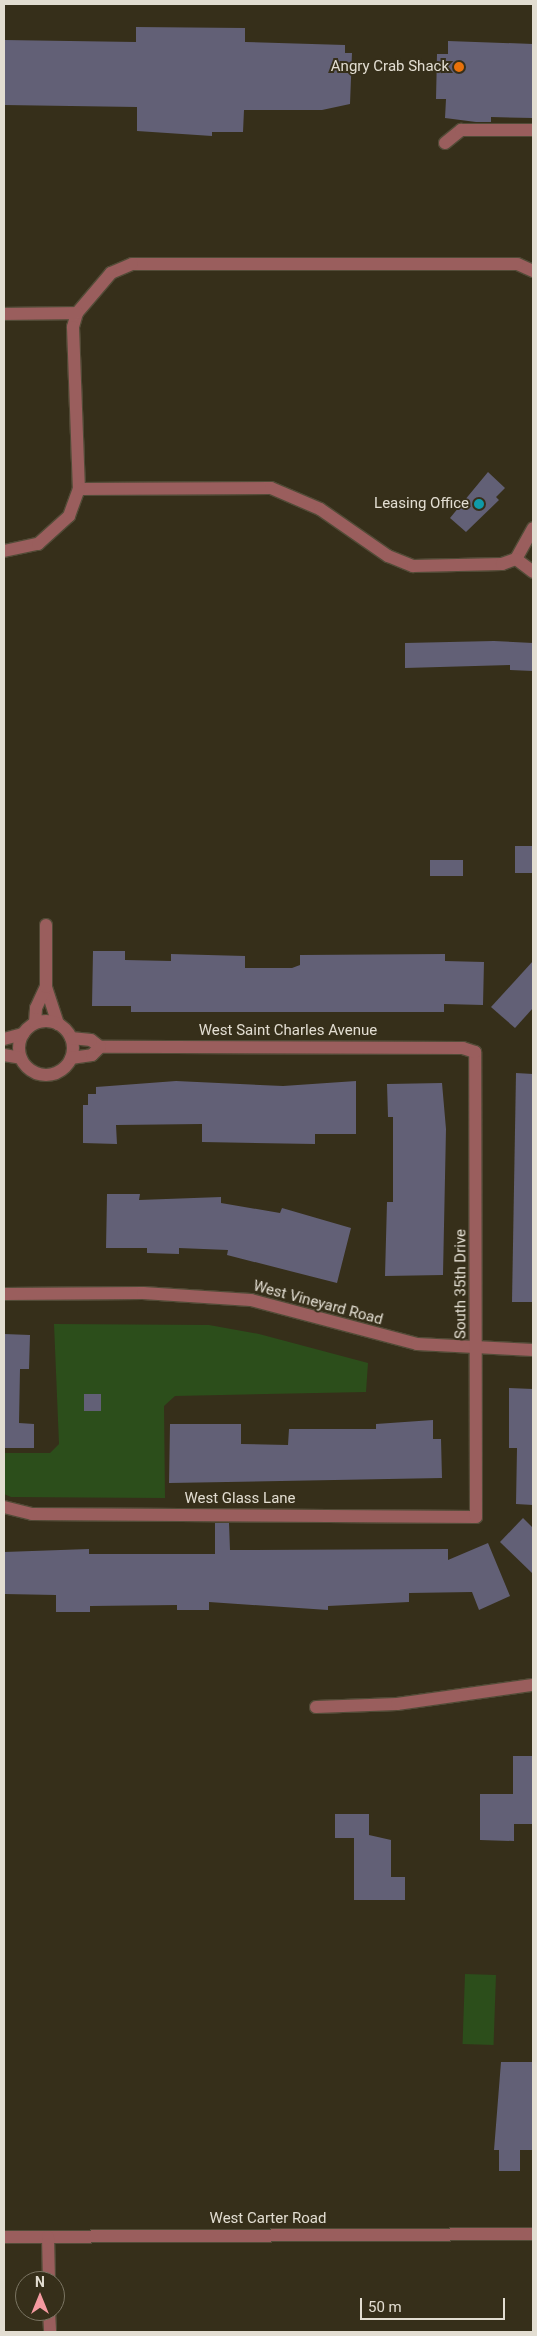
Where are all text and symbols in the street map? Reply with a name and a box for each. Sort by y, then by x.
place label: Angry Crab Shack [331,58,449,76]
marker: Angry Crab Shack [453,61,465,73]
place label: Leasing Office [374,495,469,513]
marker: Leasing Office [473,498,485,510]
street label: West Saint Charles Avenue [199,1022,377,1040]
street label: South 35th Drive [452,1229,470,1339]
street label: West Vineyard Road [251,1277,385,1329]
street label: West Glass Lane [184,1490,296,1508]
street label: West Carter Road [210,2210,326,2228]
north arrow [15,2271,65,2321]
text: N [35,2274,45,2290]
scale bar [362,2288,507,2320]
text: 50 m [368,2298,402,2316]

